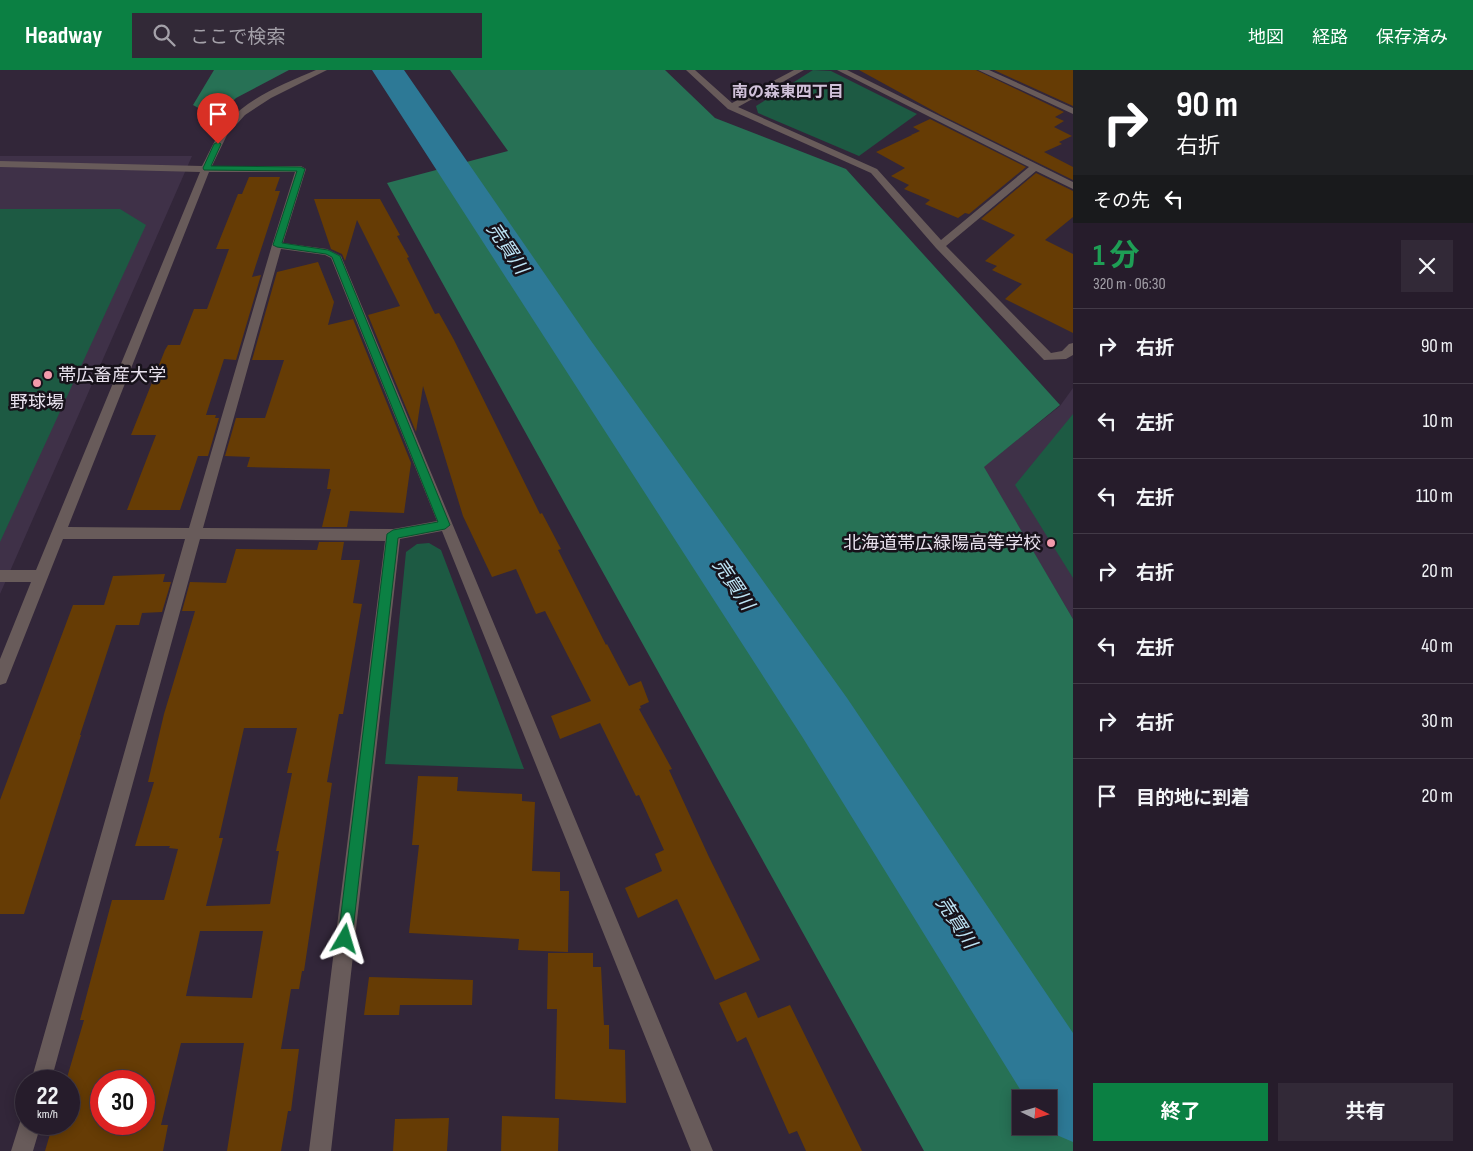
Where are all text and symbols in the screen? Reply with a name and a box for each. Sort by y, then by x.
search box [132,13,482,58]
text: Headway [25,21,102,50]
icon: search [150,21,178,49]
text: ここで検索 [190,26,285,49]
text: 地図 [1248,27,1284,48]
text: 経路 [1312,27,1348,48]
text: 保存済み [1376,27,1448,48]
district label: 南の森東四丁目 [732,83,844,102]
text: 90 m [1176,84,1238,127]
icon: right [1093,90,1158,155]
pin [197,93,239,144]
icon: arrive [204,100,232,128]
text: 右折 [1176,133,1220,160]
icon: left [1160,185,1188,213]
text: その先 [1093,190,1150,213]
water label: 売買川 [481,219,533,281]
text: 1 分 [1093,238,1139,274]
button: close [1401,240,1453,292]
text: 320 m · 06:30 [1093,275,1166,294]
icon: right [1093,332,1121,360]
text: 90 m [1421,335,1453,358]
text: 右折 [1136,337,1174,360]
place label: 帯広畜産大学 [58,365,166,386]
marker: 帯広畜産大学 [42,369,54,381]
marker: 野球場 [31,377,43,389]
place label: 野球場 [10,392,64,413]
icon: left [1093,407,1121,435]
text: 10 m [1423,410,1453,433]
text: 左折 [1136,412,1174,435]
icon: left [1093,482,1121,510]
text: 110 m [1416,485,1453,508]
text: 左折 [1136,487,1174,510]
place label: 北海道帯広緑陽高等学校 [843,533,1041,554]
marker: 北海道帯広緑陽高等学校 [1045,537,1057,549]
water label: 売買川 [707,555,759,617]
icon: right [1093,557,1121,585]
text: 20 m [1421,560,1453,583]
text: 右折 [1136,562,1174,585]
icon: left [1093,632,1121,660]
text: 40 m [1421,635,1453,658]
text: 左折 [1136,637,1174,660]
icon: right [1093,707,1121,735]
text: 30 m [1421,710,1453,733]
text: 右折 [1136,712,1174,735]
icon: arrive [1093,782,1121,810]
text: 20 m [1421,785,1453,808]
text: 目的地に到着 [1136,787,1250,810]
water label: 売買川 [931,893,982,955]
position arrow [318,912,370,964]
speed limit sign: 30 [90,1070,155,1135]
text: 22 [37,1081,58,1112]
button: 終了 [1093,1083,1268,1141]
button: 共有 [1278,1083,1453,1141]
north arrow [1012,1090,1058,1135]
map controls [1012,1090,1057,1135]
text: km/h [37,1107,58,1122]

